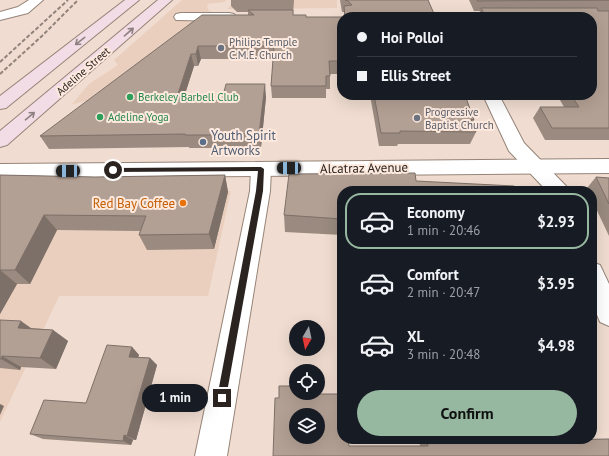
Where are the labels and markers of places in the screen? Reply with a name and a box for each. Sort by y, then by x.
place label: Philips Temple C.M.E. Church [229,35,298,62]
marker: Philips Temple C.M.E. Church [216,43,226,53]
place label: Berkeley Barbell Club [138,90,239,104]
marker: Berkeley Barbell Club [125,92,135,102]
place label: Progressive Baptist Church [425,105,494,132]
place label: Adeline Yoga [108,110,169,124]
marker: Adeline Yoga [95,112,105,122]
marker: Progressive Baptist Church [412,113,422,123]
place label: Youth Spirit Artworks [211,127,276,159]
marker: Youth Spirit Artworks [198,137,208,147]
place label: Red Bay Coffee [93,195,175,212]
marker: Red Bay Coffee [178,198,188,208]

